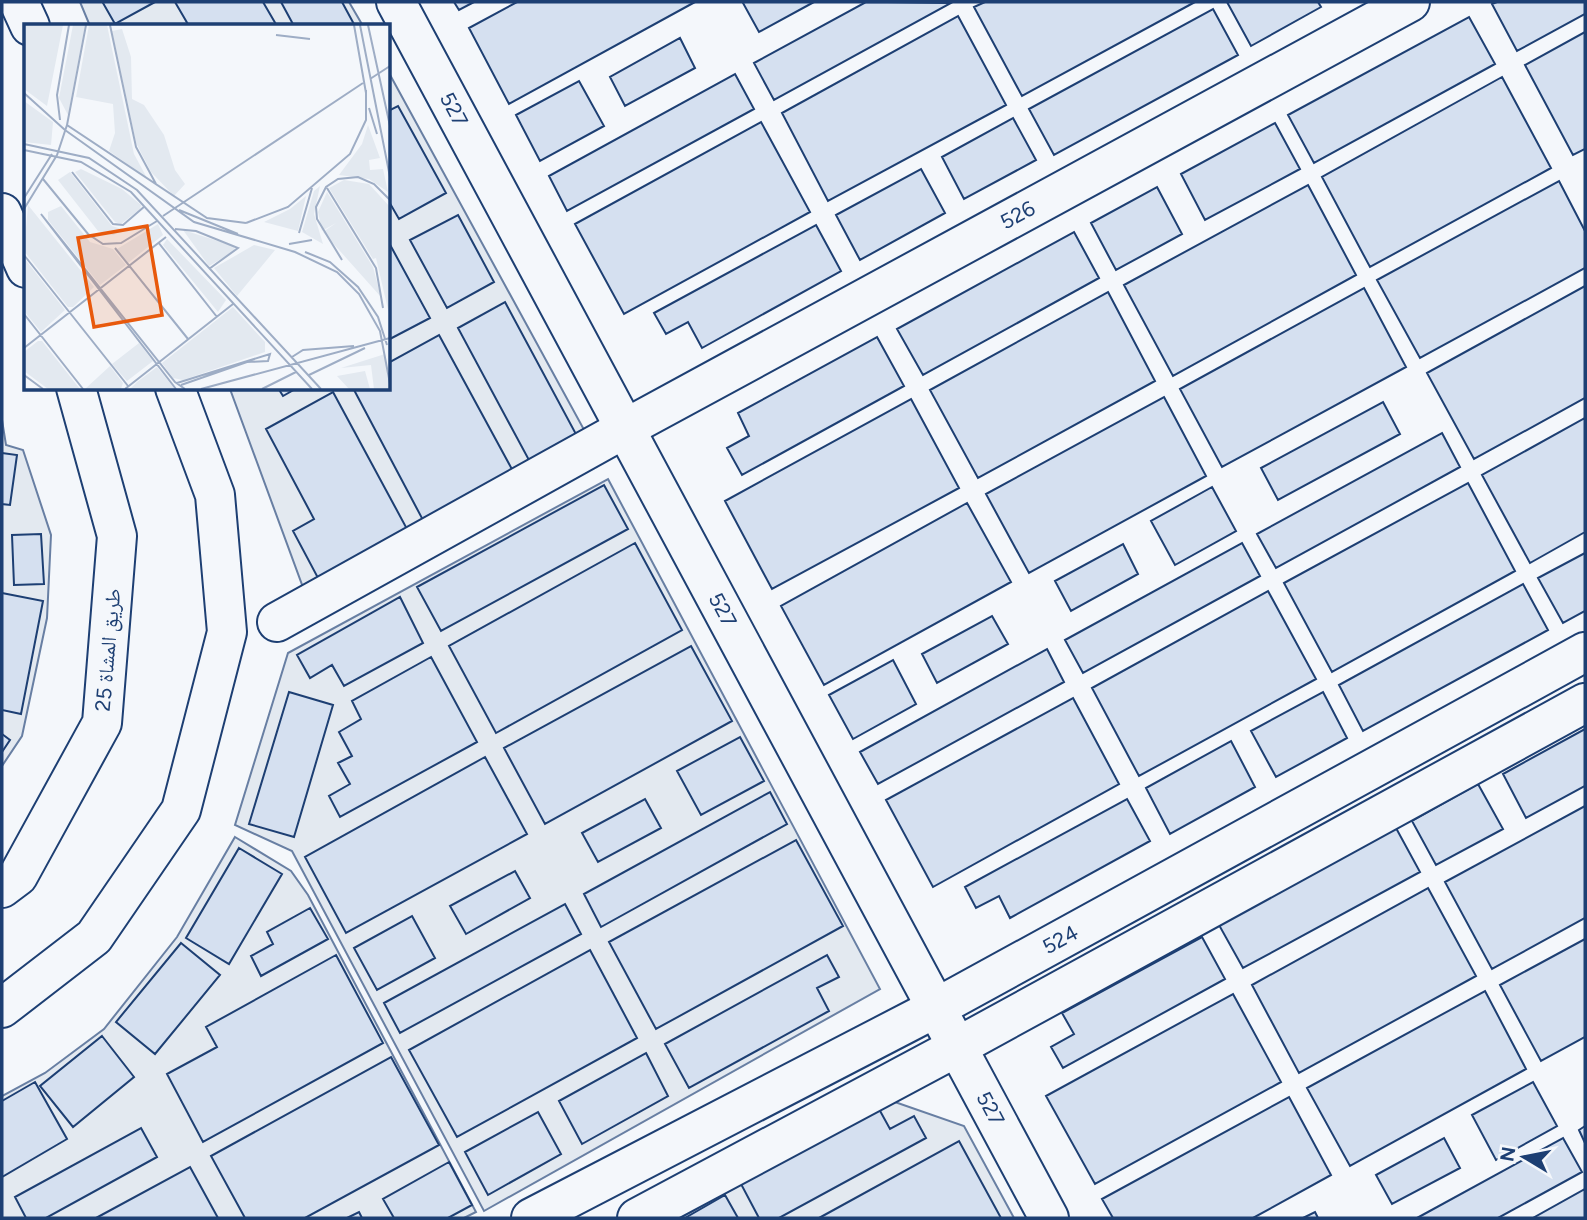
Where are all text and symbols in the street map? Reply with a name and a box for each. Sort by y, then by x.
inset map [24,24,390,390]
street label: 527 [435,88,473,131]
street label: 526 [996,195,1039,234]
street label: طريق المشاة 25 [90,588,126,712]
street label: 527 [704,588,742,631]
street label: 524 [1038,920,1082,959]
street label: 527 [971,1087,1010,1130]
north arrow [1489,1122,1559,1192]
text: N [1495,1145,1520,1163]

